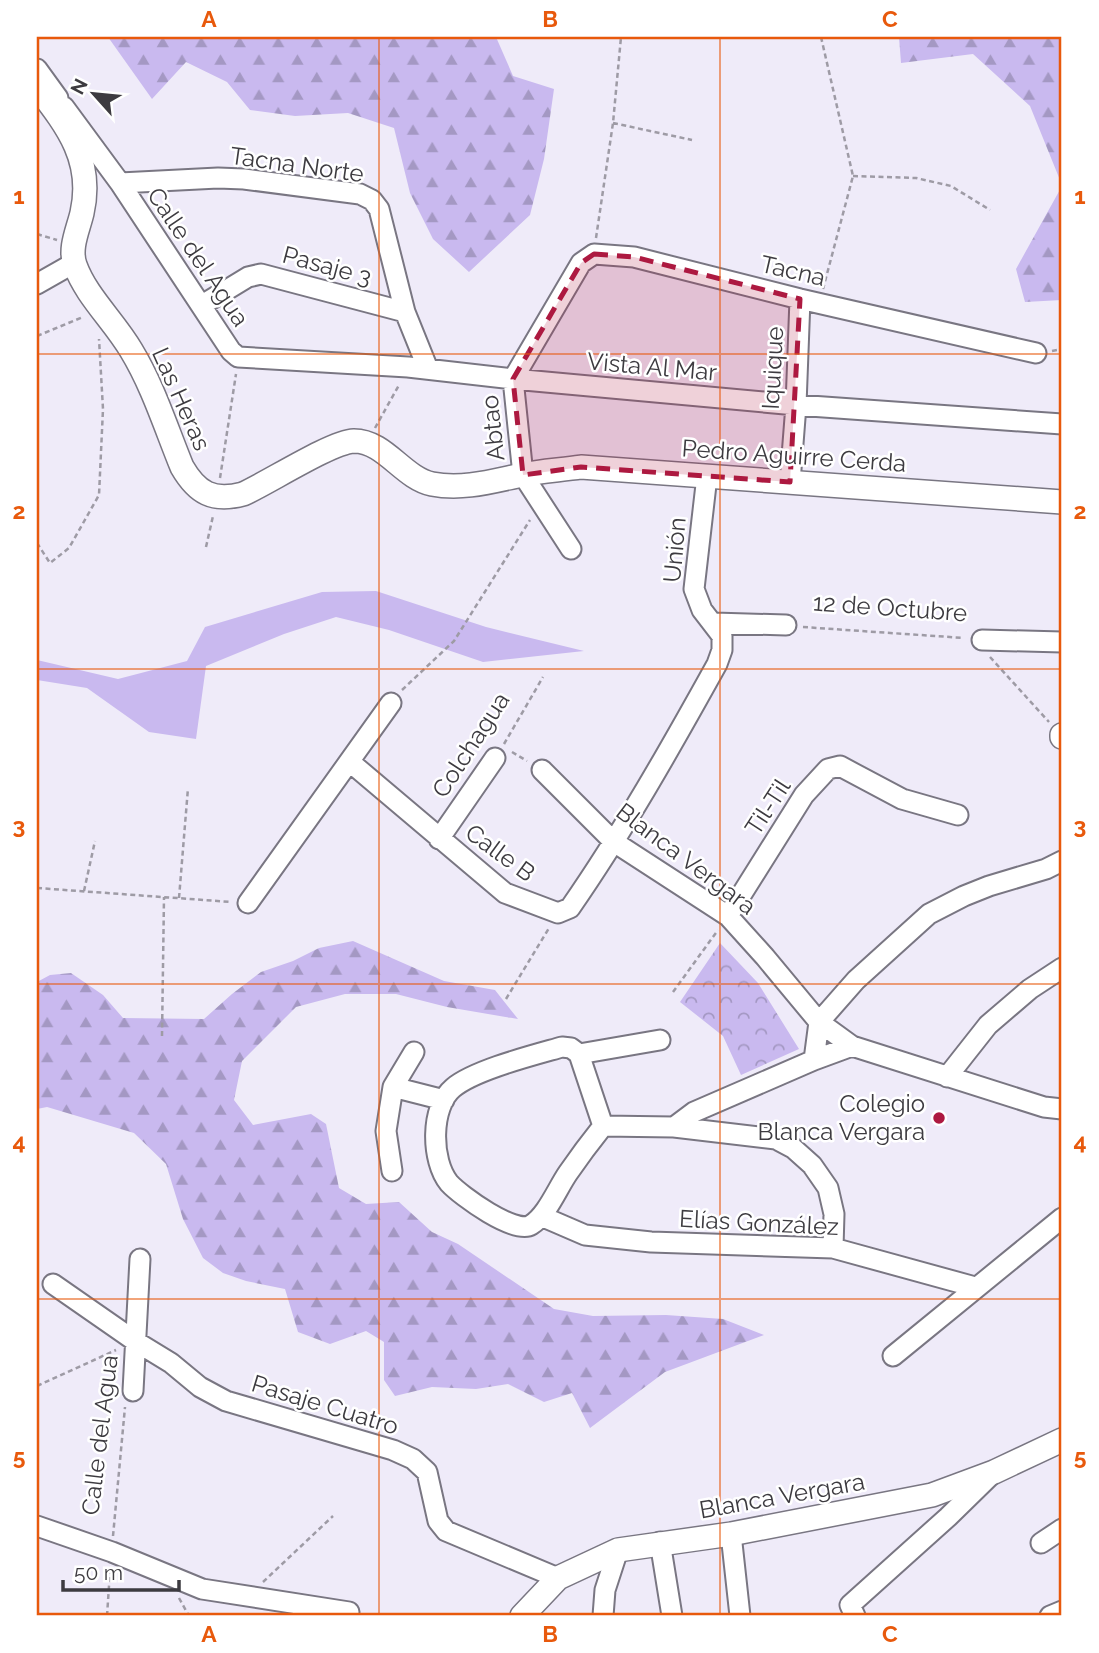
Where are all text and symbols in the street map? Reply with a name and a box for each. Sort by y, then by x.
text: A [201,5,217,32]
text: B [542,5,558,32]
text: C [882,5,898,32]
north arrow [60,60,130,130]
text: N [66,75,92,98]
street label: Tacna Norte [228,141,366,188]
text: 1 [13,182,25,209]
street label: Calle del Agua [141,182,255,332]
text: 1 [1074,182,1086,209]
street label: Pasaje 3 [279,240,375,291]
street label: Tacna [758,249,828,292]
street label: Iquique [756,326,789,410]
street label: Las Heras [146,343,217,455]
street label: Vista Al Mar [586,346,719,387]
street label: Abtao [475,394,510,463]
street label: Pedro Aguirre Cerda [681,433,907,478]
text: 2 [13,497,25,524]
text: 2 [1074,497,1086,524]
street label: Unión [657,516,692,584]
street label: 12 de Octubre [812,588,968,627]
street label: Colchagua [426,687,515,803]
street label: Til-Til [739,773,797,840]
street label: Blanca Vergara [611,797,762,921]
text: 3 [13,812,25,839]
text: 3 [1074,812,1086,839]
street label: Calle B [460,818,541,887]
place label: Colegio Blanca Vergara [758,1089,925,1146]
marker: Colegio Blanca Vergara [931,1110,947,1126]
text: 4 [12,1128,26,1155]
text: 4 [1073,1128,1087,1155]
street label: Elías González [678,1204,840,1241]
street label: Calle del Agua [75,1353,124,1517]
street label: Pasaje Cuatro [248,1368,402,1441]
text: 5 [13,1443,26,1470]
text: 5 [1074,1443,1087,1470]
street label: Blanca Vergara [697,1467,867,1524]
scale bar [63,1548,178,1592]
text: 50 m [74,1560,123,1585]
text: A [201,1620,217,1647]
text: B [542,1620,558,1647]
text: C [882,1620,898,1647]

